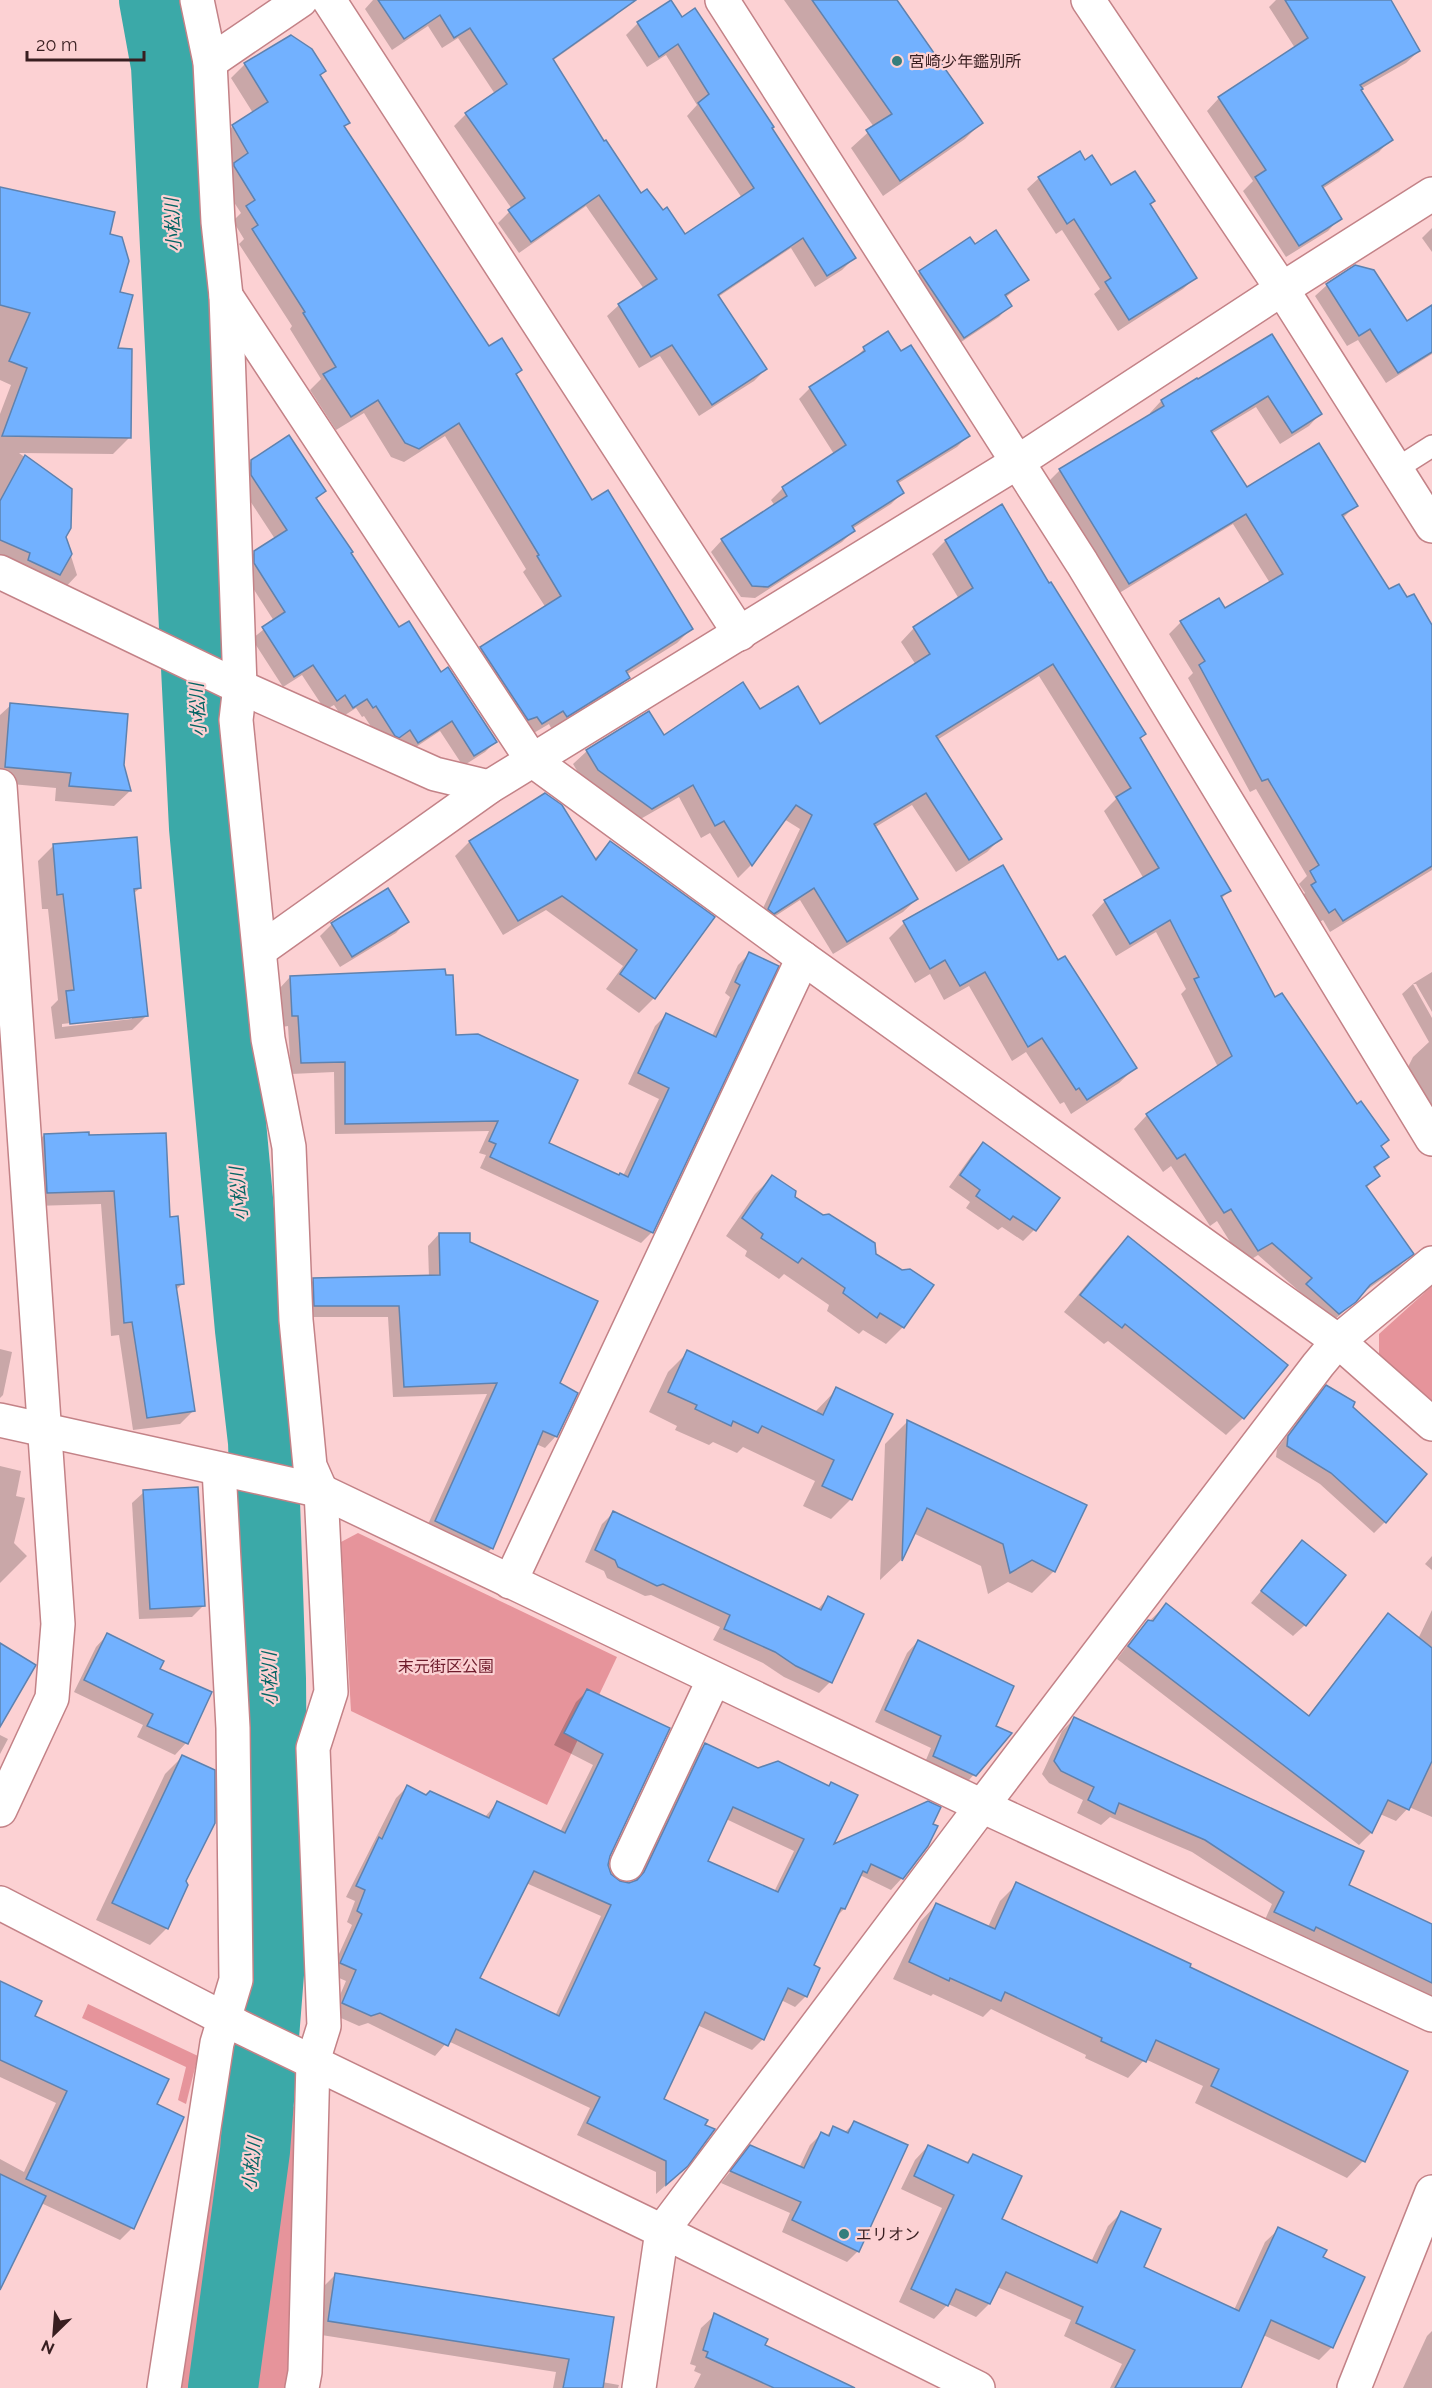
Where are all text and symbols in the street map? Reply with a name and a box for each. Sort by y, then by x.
scale bar [27,24,144,62]
text: 20 m [36,34,78,55]
place label: 宮崎少年鑑別所 [909,52,1021,71]
marker: 宮崎少年鑑別所 [890,54,904,68]
water label: 小松川 [160,196,184,253]
water label: 小松川 [185,681,209,738]
water label: 小松川 [226,1164,251,1222]
water label: 小松川 [258,1650,280,1706]
park label: 末元街区公園 [398,1657,494,1676]
water label: 小松川 [238,2134,265,2192]
place label: エリオン [856,2225,920,2244]
marker: エリオン [837,2227,851,2241]
north arrow [24,2304,84,2364]
text: N [38,2336,57,2358]

